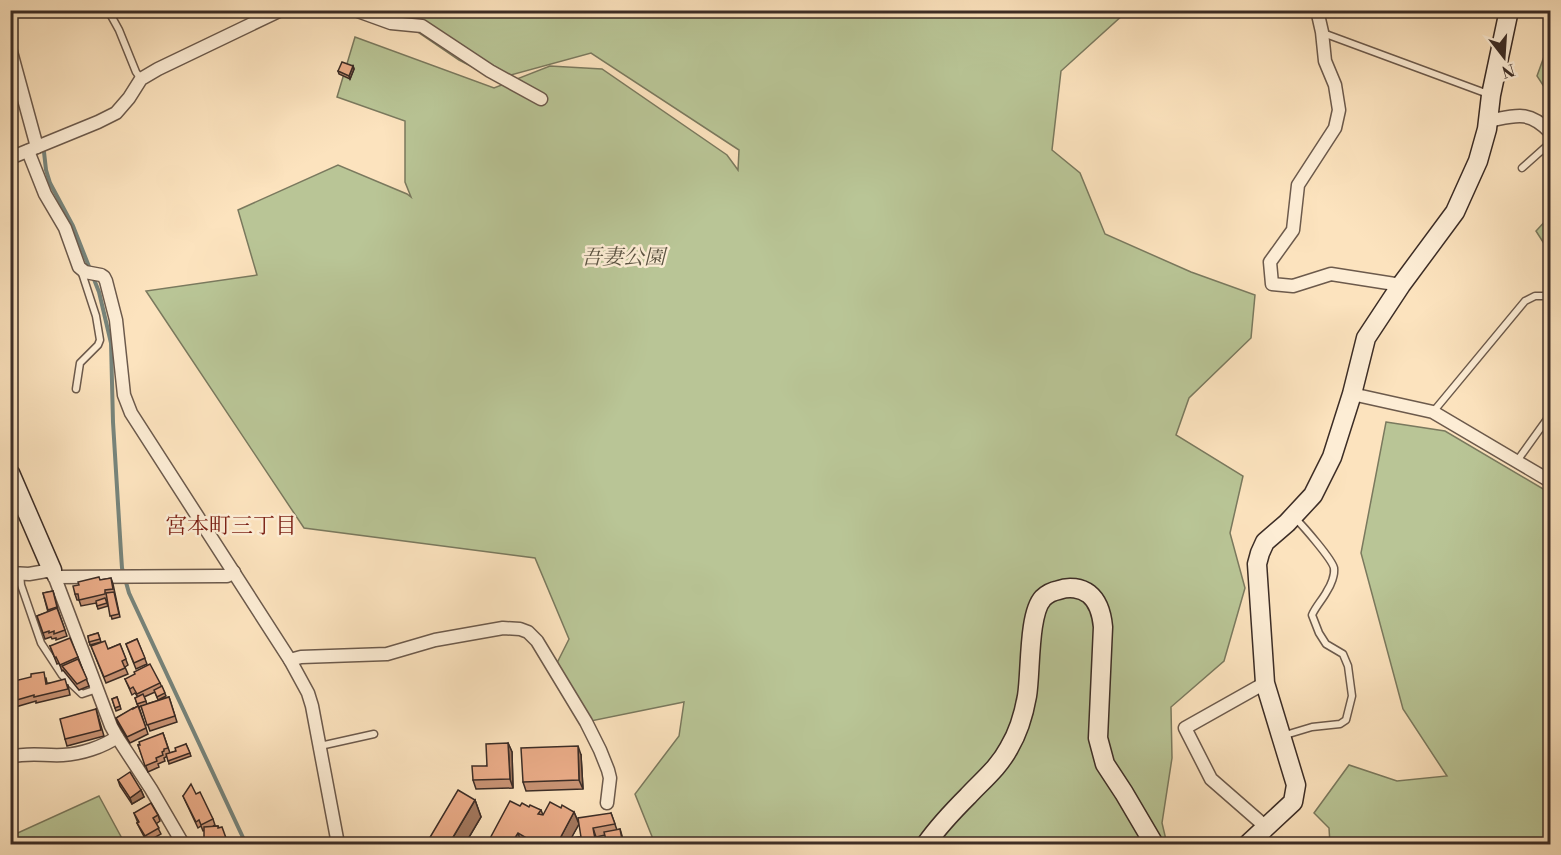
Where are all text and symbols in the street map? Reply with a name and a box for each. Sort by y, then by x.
north arrow [1474,27,1534,87]
text: N [1499,59,1517,82]
park label: 吾妻公園 [581,245,668,271]
district label: 宮本町三丁目 [165,513,297,540]

